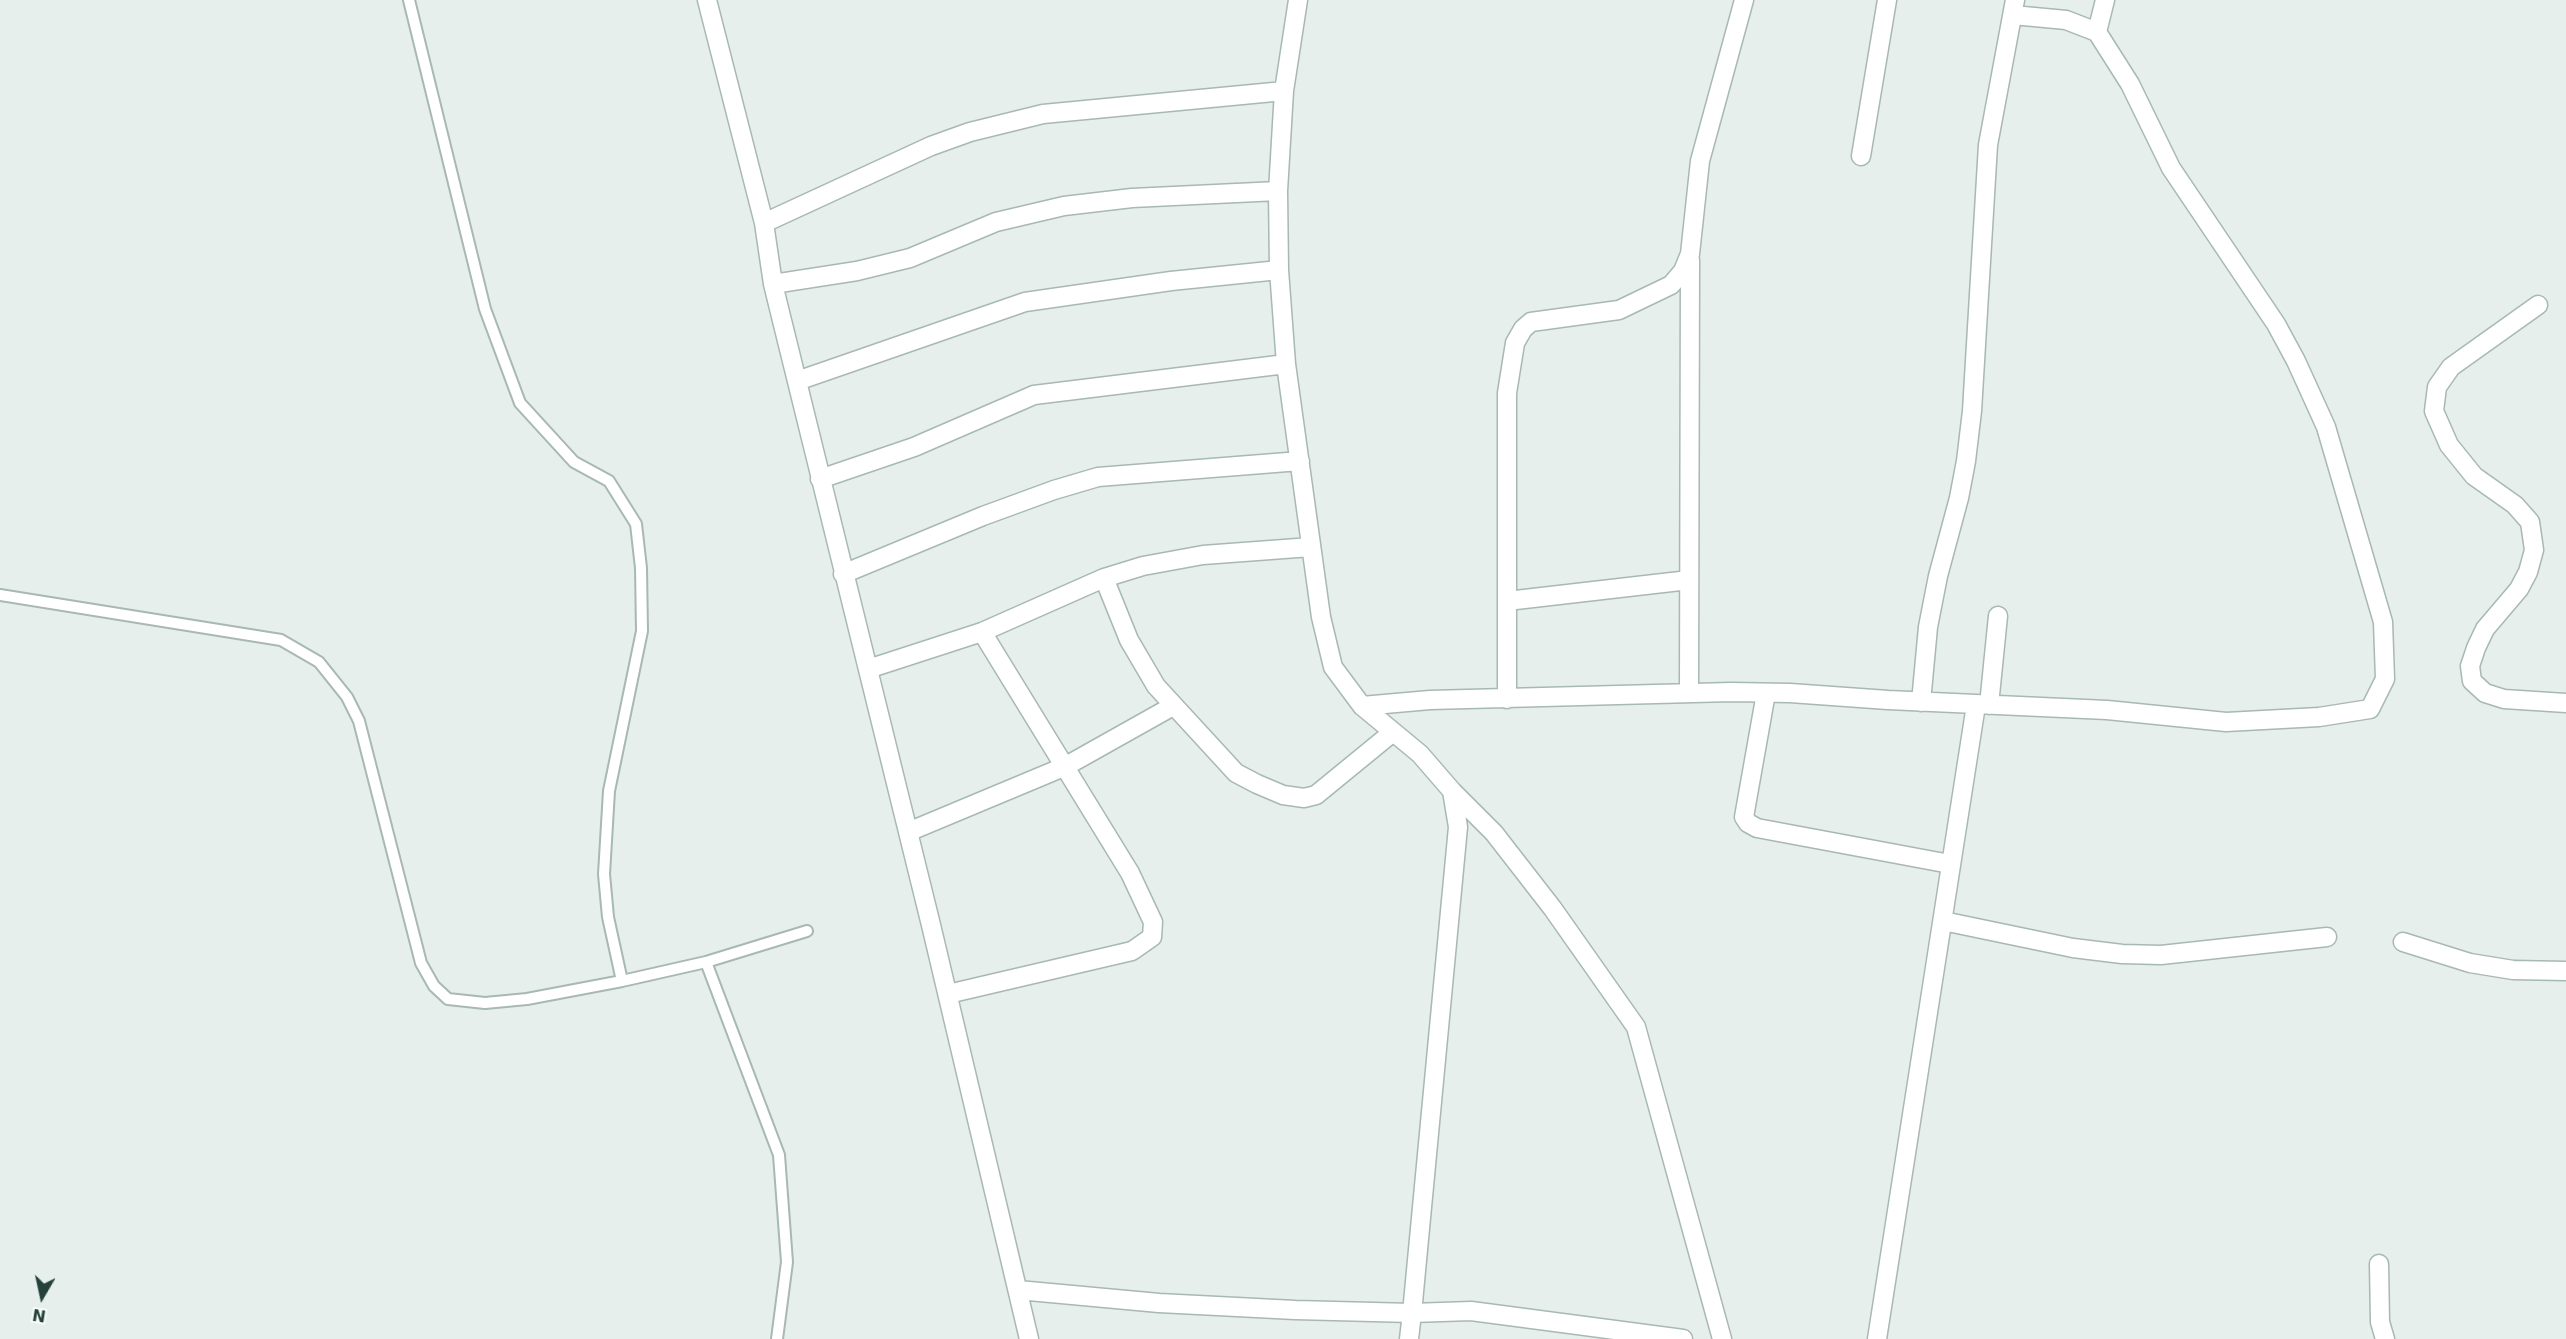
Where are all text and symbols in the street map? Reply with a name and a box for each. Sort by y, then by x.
north arrow [12,1267,72,1327]
text: N [31,1305,47,1326]

